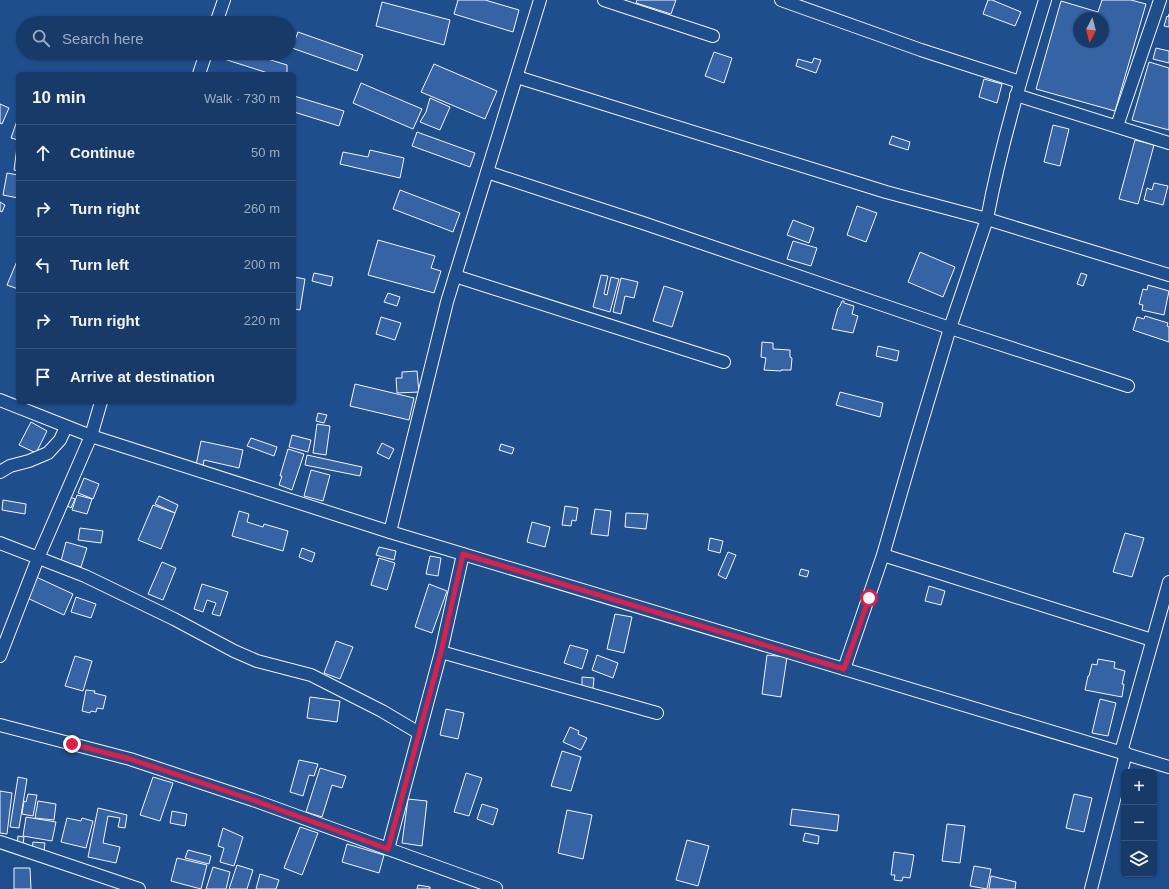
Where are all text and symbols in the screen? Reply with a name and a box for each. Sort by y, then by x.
north arrow [1073,12,1109,48]
search box [16,16,296,60]
icon: search [30,27,52,49]
text: Search here [62,30,144,47]
text: 10 min [32,88,86,107]
text: Walk · 730 m [204,91,280,106]
icon: ahead [32,142,54,164]
text: Continue [70,144,135,161]
text: 50 m [251,145,280,160]
icon: right [32,198,54,220]
text: Turn right [70,200,140,217]
text: 260 m [244,201,280,216]
icon: left [32,254,54,276]
text: Turn left [70,256,129,273]
text: 200 m [244,257,280,272]
icon: right [32,310,54,332]
text: Turn right [70,312,140,329]
text: 220 m [244,313,280,328]
icon: arrive [32,366,54,388]
text: Arrive at destination [70,368,215,385]
route start [860,589,878,607]
route end [63,735,81,753]
map controls [1121,769,1157,877]
button: + [1121,769,1157,805]
button: − [1121,805,1157,841]
button: layers [1121,841,1157,877]

